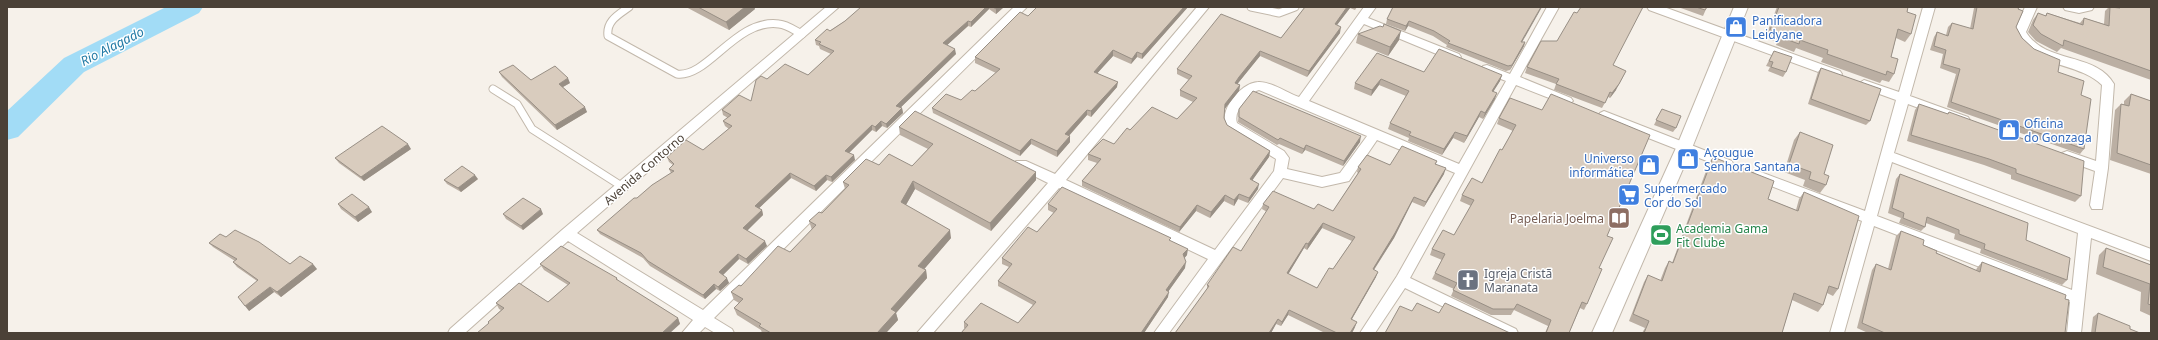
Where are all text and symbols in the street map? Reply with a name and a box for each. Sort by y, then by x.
place label: Panificadora Leidyane [1752,12,1822,43]
shop icon: Panificadora Leidyane [1723,14,1749,40]
water label: Rio Alagado [77,22,147,70]
place label: Oficina do Gonzaga [2024,115,2092,146]
shop icon: Oficina do Gonzaga [1996,117,2022,143]
street label: Avenida Contorno [600,129,688,209]
place label: Açougue Senhora Santana [1704,144,1800,175]
shop icon: Açougue Senhora Santana [1675,146,1701,172]
place label: Universo informática [1569,150,1634,181]
shop icon: Universo informática [1636,152,1662,178]
place label: Supermercado Cor do Sol [1644,180,1727,211]
supermarket icon: Supermercado Cor do Sol [1616,182,1642,208]
library icon: Papelaria Joelma [1606,205,1632,231]
place label: Papelaria Joelma [1510,210,1604,227]
place label: Academia Gama Fit Clube [1676,220,1768,251]
sports icon: Academia Gama Fit Clube [1648,222,1674,248]
place label: Igreja Cristã Maranata [1484,265,1552,296]
church icon: Igreja Cristã Maranata [1455,267,1481,293]

